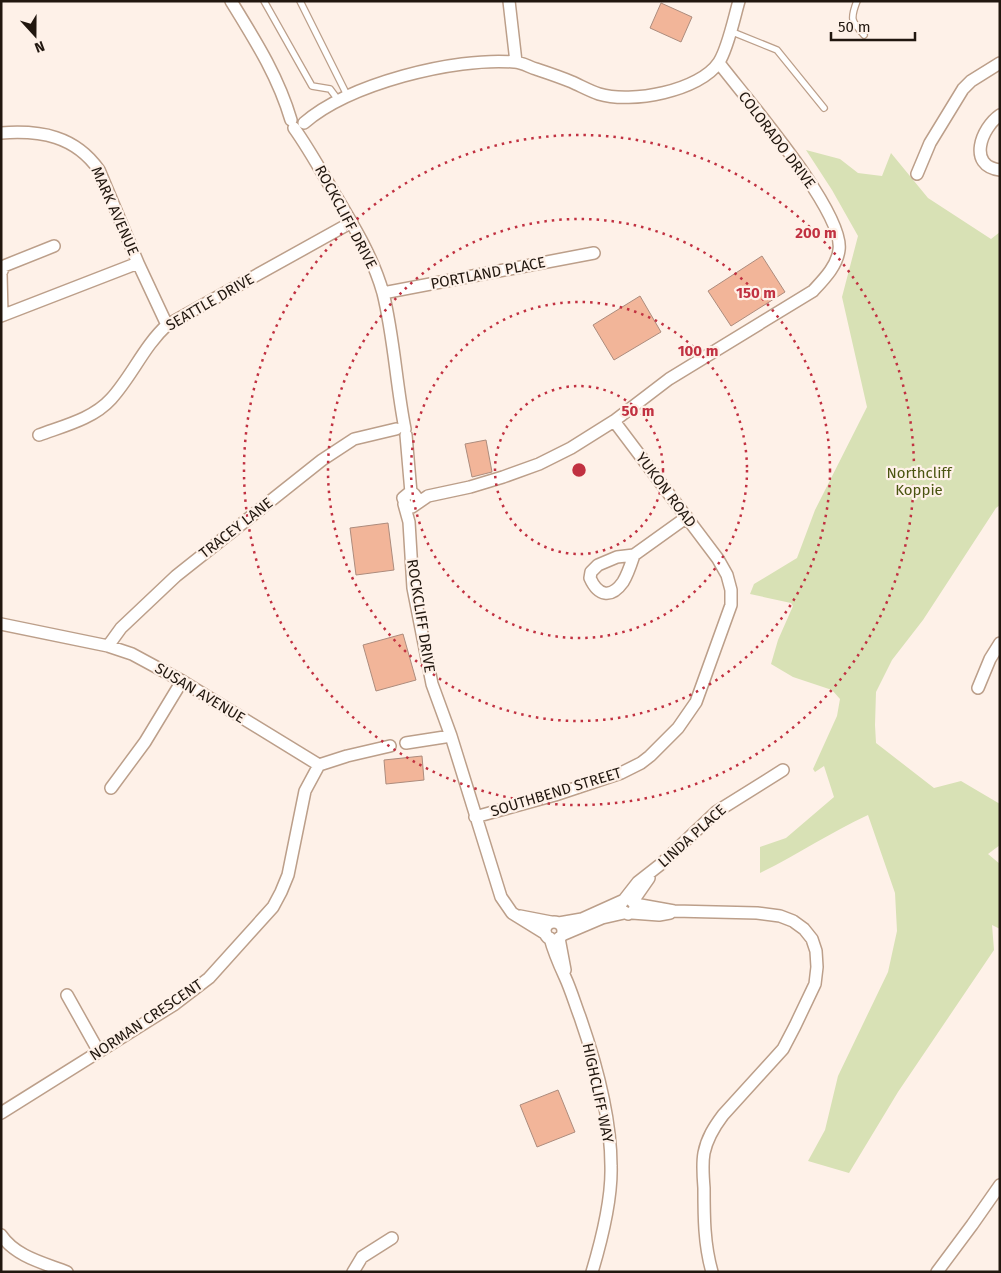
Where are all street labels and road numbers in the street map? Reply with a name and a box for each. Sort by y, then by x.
street label: COLORADO DRIVE [735,88,819,192]
street label: ROCKCLIFF DRIVE [311,162,381,272]
street label: MARK AVENUE [87,164,143,258]
street label: PORTLAND PLACE [429,253,547,293]
street label: SEATTLE DRIVE [163,270,257,334]
street label: YUKON ROAD [632,449,700,531]
street label: TRACEY LANE [196,494,276,562]
street label: ROCKCLIFF DRIVE [403,558,439,674]
street label: SUSAN AVENUE [152,659,248,727]
street label: SOUTHBEND STREET [488,763,624,820]
street label: LINDA PLACE [654,801,730,871]
street label: NORMAN CRESCENT [86,975,206,1064]
street label: HIGHCLIFF WAY [579,1041,618,1145]

